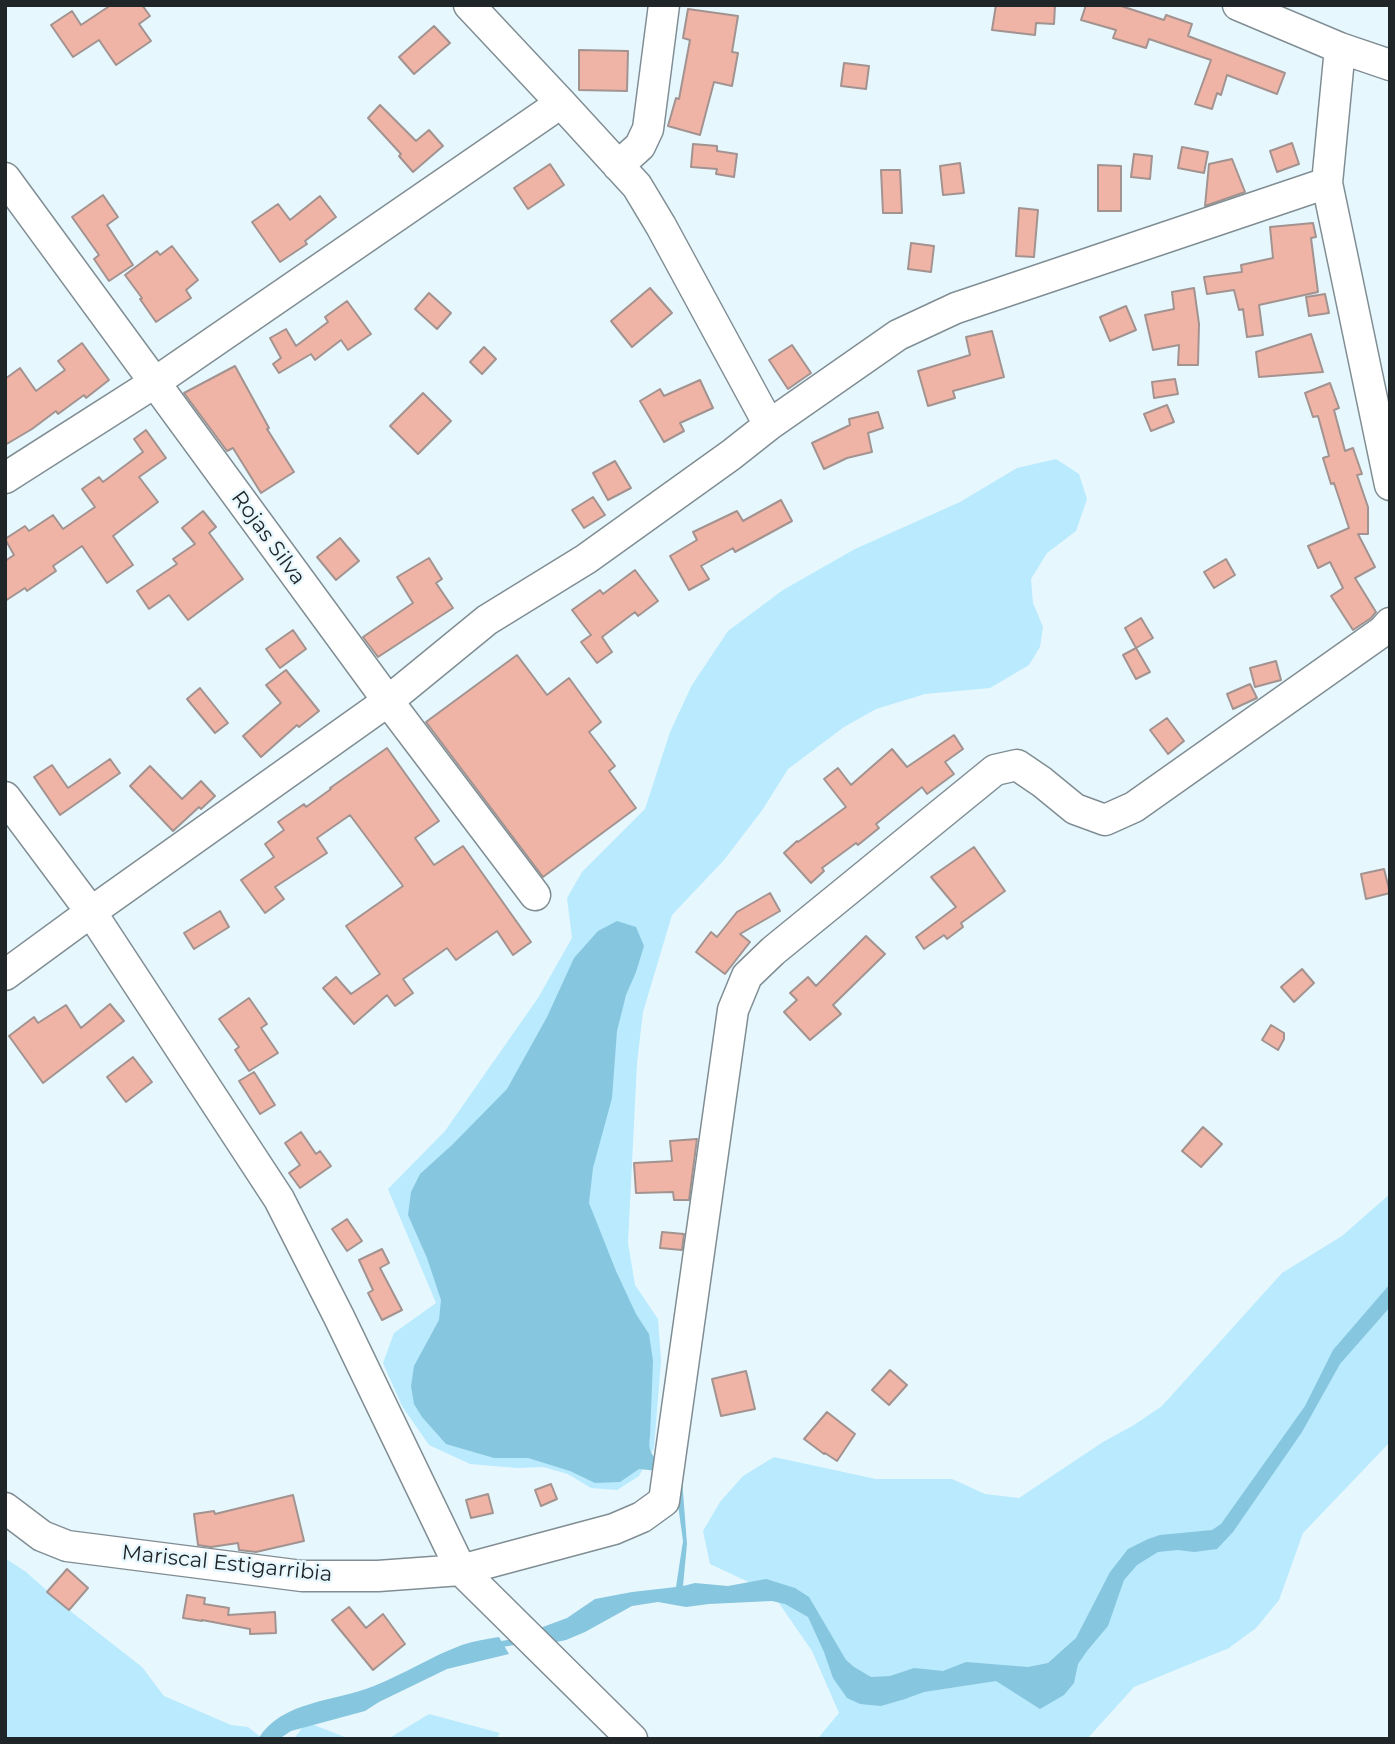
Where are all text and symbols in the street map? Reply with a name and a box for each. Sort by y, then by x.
street label: Rojas Silva [226,486,310,590]
street label: Mariscal Estigarribia [121,1540,333,1588]

